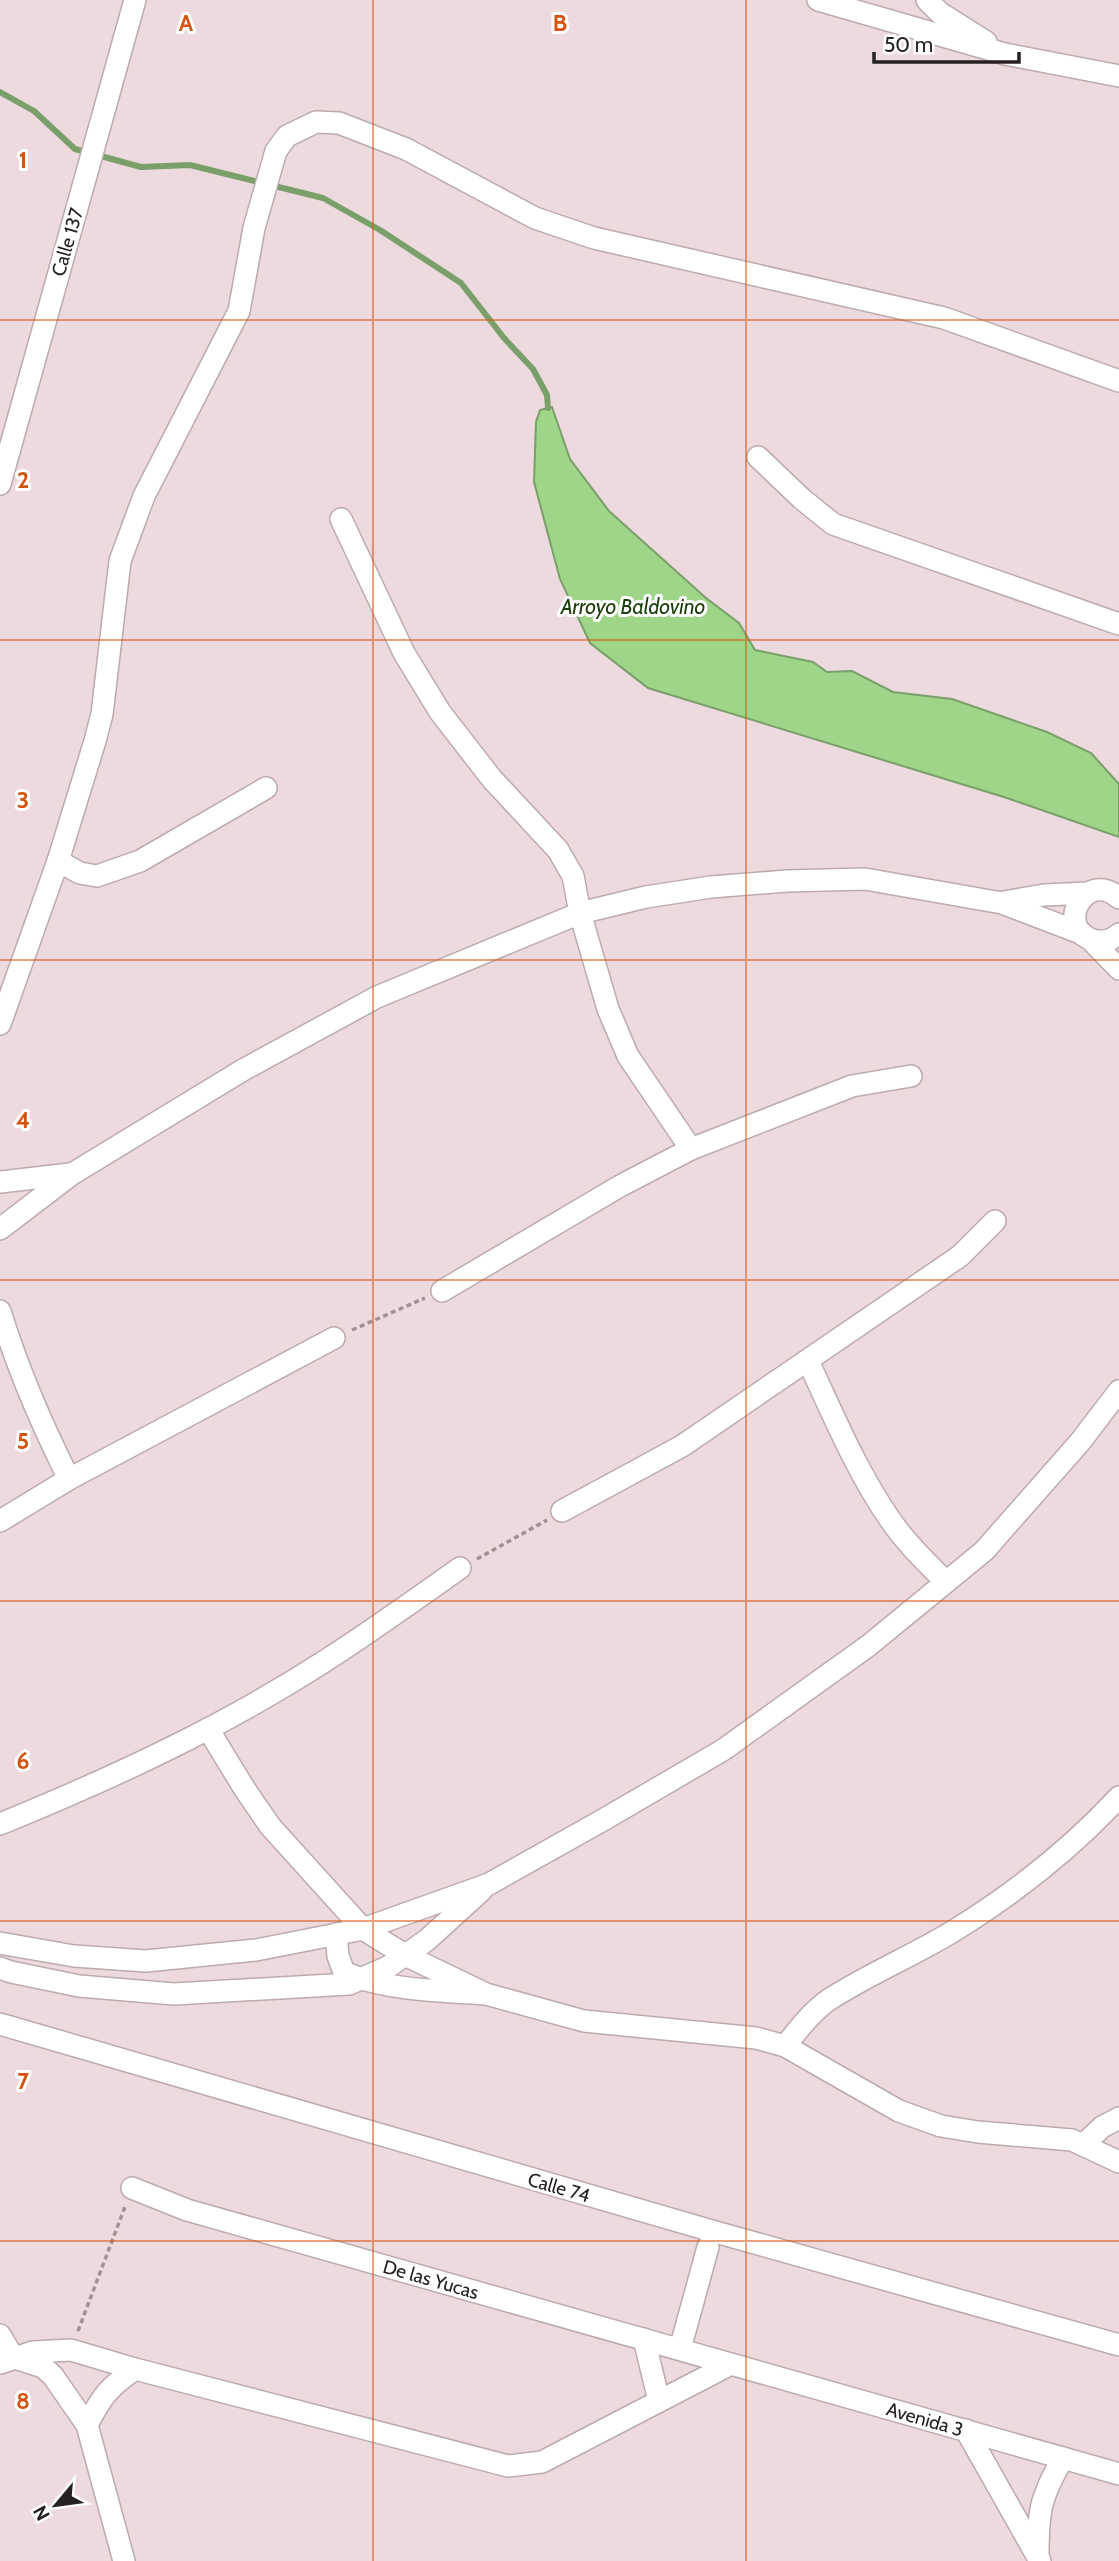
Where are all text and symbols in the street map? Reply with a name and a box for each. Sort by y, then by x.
text: A [179,9,194,37]
text: B [553,9,567,37]
scale bar [874,21,1019,65]
text: 50 m [884,32,933,57]
text: 1 [19,146,27,174]
street label: Calle 137 [47,205,88,279]
text: 2 [17,466,29,494]
water label: Arroyo Baldovino [560,594,705,619]
text: 3 [17,786,29,814]
text: 4 [16,1106,30,1134]
text: 5 [17,1427,29,1455]
text: 6 [17,1747,29,1775]
text: 7 [17,2067,29,2095]
street label: Calle 74 [525,2168,593,2207]
street label: De las Yucas [380,2255,482,2304]
text: 8 [16,2387,30,2415]
street label: Avenida 3 [884,2398,966,2441]
north arrow [21,2470,91,2540]
text: N [28,2502,55,2524]

